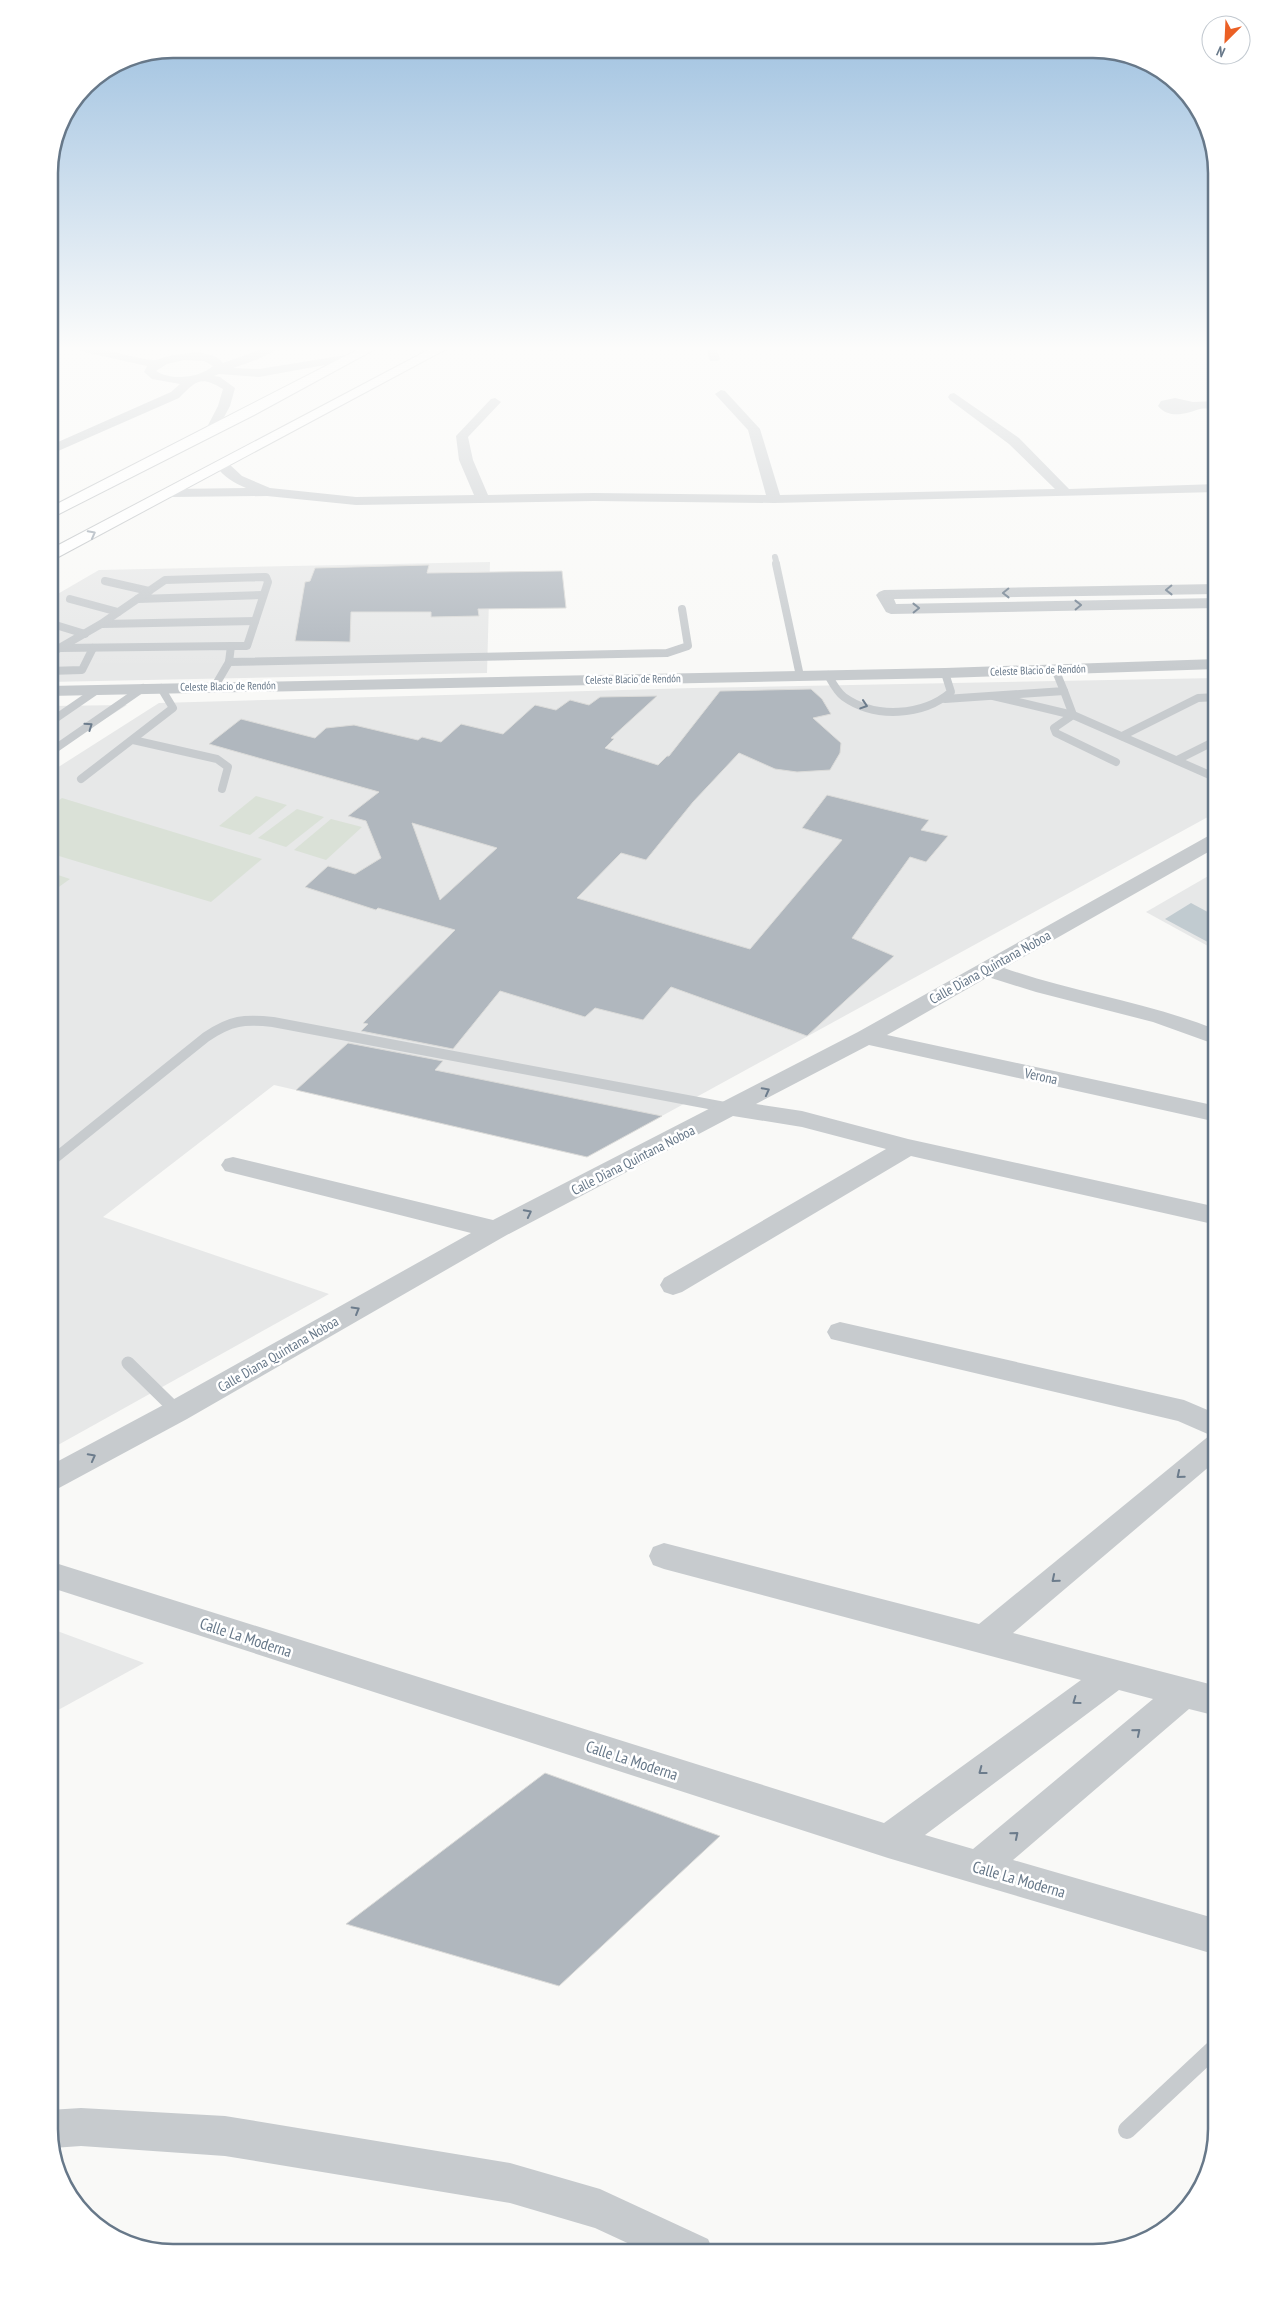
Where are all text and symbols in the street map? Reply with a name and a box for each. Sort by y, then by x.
north arrow [1201,15,1251,65]
text: N [1214,42,1228,62]
one-way arrow [87,530,96,540]
one-way arrow [1164,585,1172,595]
one-way arrow [1002,588,1010,598]
one-way arrow [1074,600,1082,611]
one-way arrow [912,603,920,613]
street label: Celeste Blacio de Rendón [990,661,1086,679]
street label: Celeste Blacio de Rendón [585,671,681,687]
street label: Celeste Blacio de Rendón [180,678,276,694]
one-way arrow [859,699,867,709]
one-way arrow [83,723,93,732]
street label: Calle Diana Quintana Noboa [926,926,1054,1008]
street label: Verona [1022,1064,1059,1088]
one-way arrow [761,1087,770,1097]
street label: Calle Diana Quintana Noboa [568,1121,698,1199]
one-way arrow [523,1209,532,1219]
one-way arrow [351,1306,360,1316]
street label: Calle Diana Quintana Noboa [215,1312,341,1396]
one-way arrow [86,1453,95,1463]
one-way arrow [1177,1469,1186,1478]
one-way arrow [1052,1574,1061,1583]
street label: Calle La Moderna [197,1613,295,1661]
one-way arrow [1073,1695,1082,1705]
one-way arrow [1132,1729,1141,1738]
street label: Calle La Moderna [583,1736,681,1784]
one-way arrow [979,1766,988,1774]
one-way arrow [1010,1832,1019,1841]
street label: Calle La Moderna [970,1856,1068,1902]

